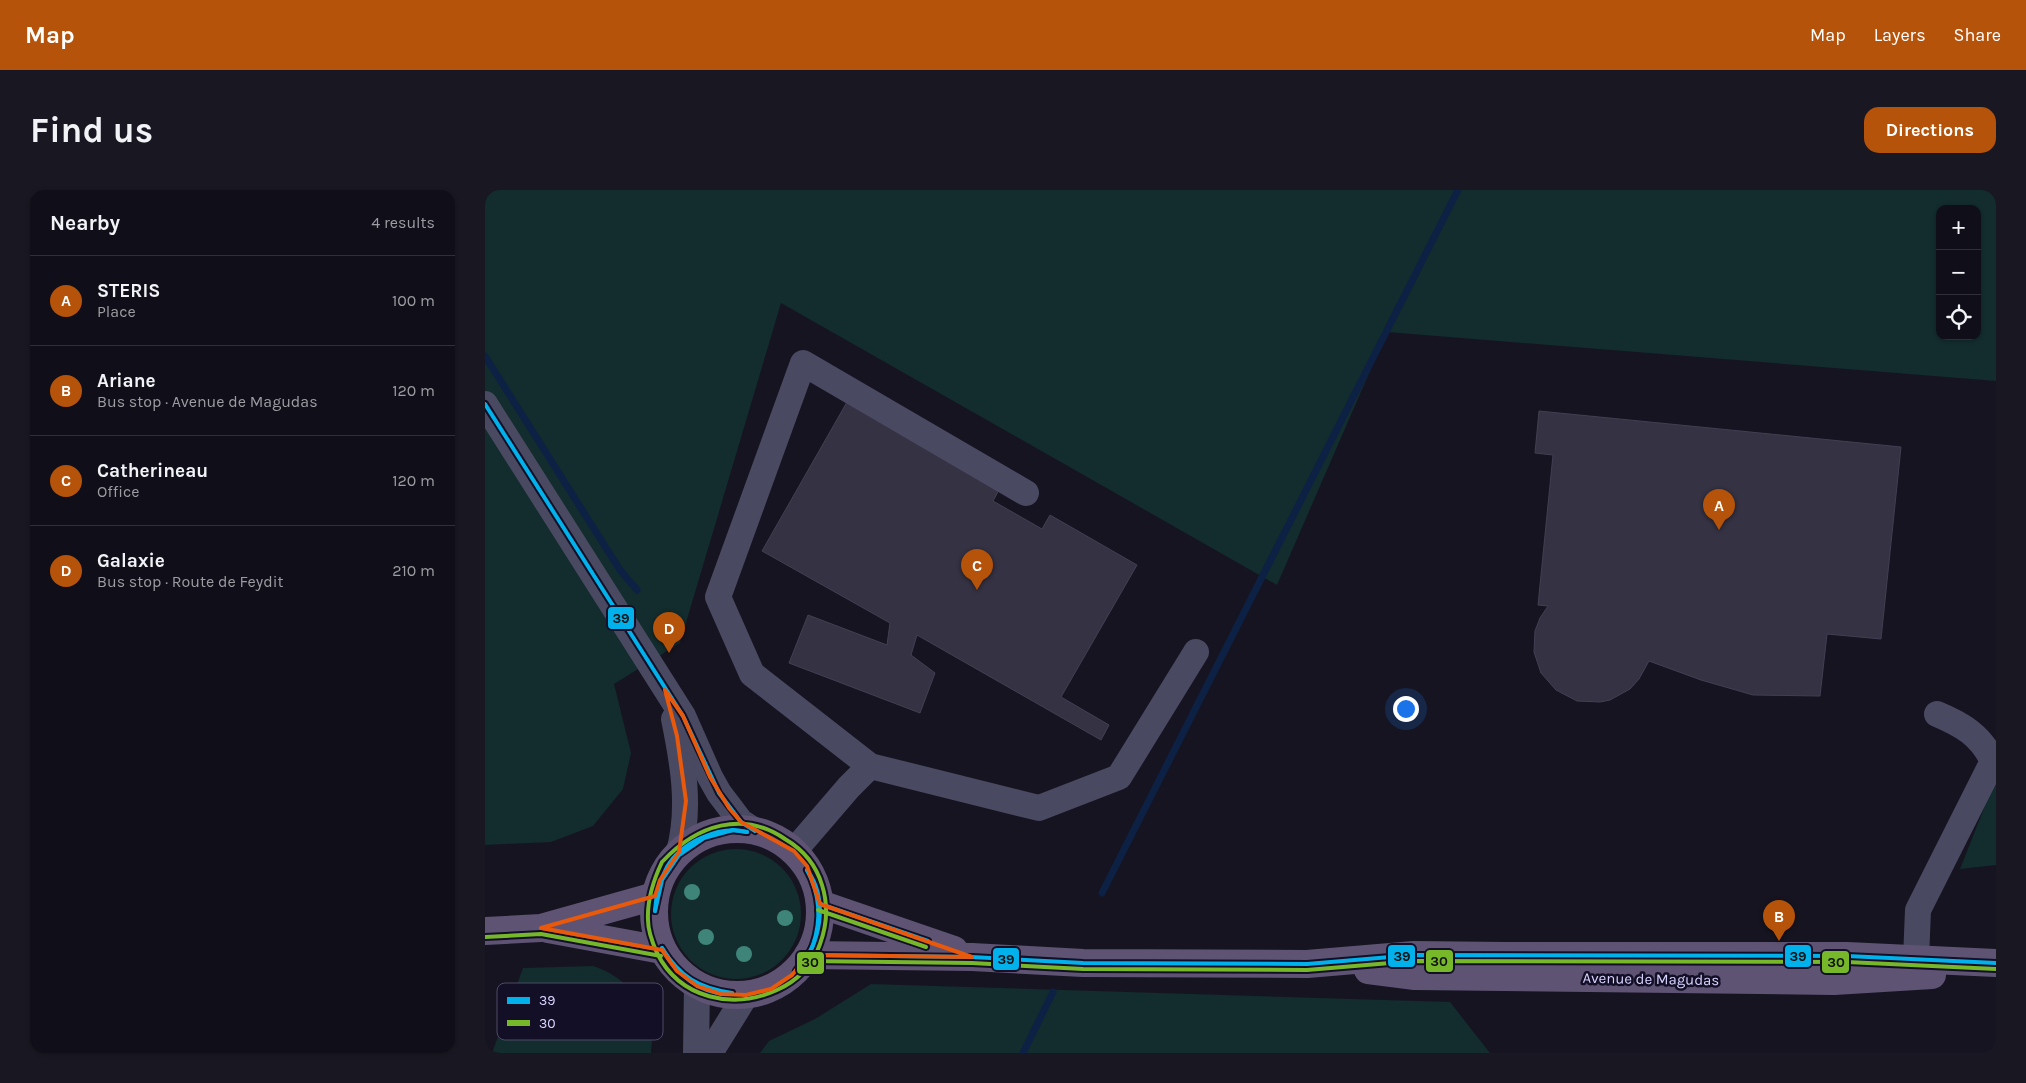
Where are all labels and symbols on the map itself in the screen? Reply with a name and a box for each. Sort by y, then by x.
pin: A [1703,489,1735,530]
pin: C [961,549,993,590]
line badge: 39 [607,606,635,630]
text: 39 [612,610,630,627]
pin: D [653,612,685,653]
your location [1393,696,1419,722]
pin: B [1763,900,1795,941]
line badge: 39 [1387,944,1416,968]
line badge: 39 [1784,944,1812,968]
line badge: 39 [992,947,1020,971]
text: 39 [1393,948,1411,965]
text: 39 [1789,948,1807,965]
line badge: 30 [1425,949,1454,973]
line badge: 30 [1821,950,1850,974]
line badge: 30 [796,951,825,975]
text: 39 [997,951,1015,968]
text: 30 [1430,953,1448,970]
text: 30 [801,954,819,971]
text: 30 [1827,954,1845,971]
street label: Avenue de Magudas [1583,969,1719,989]
legend [497,983,663,1040]
text: 39 [539,992,555,1009]
text: 30 [539,1015,556,1032]

